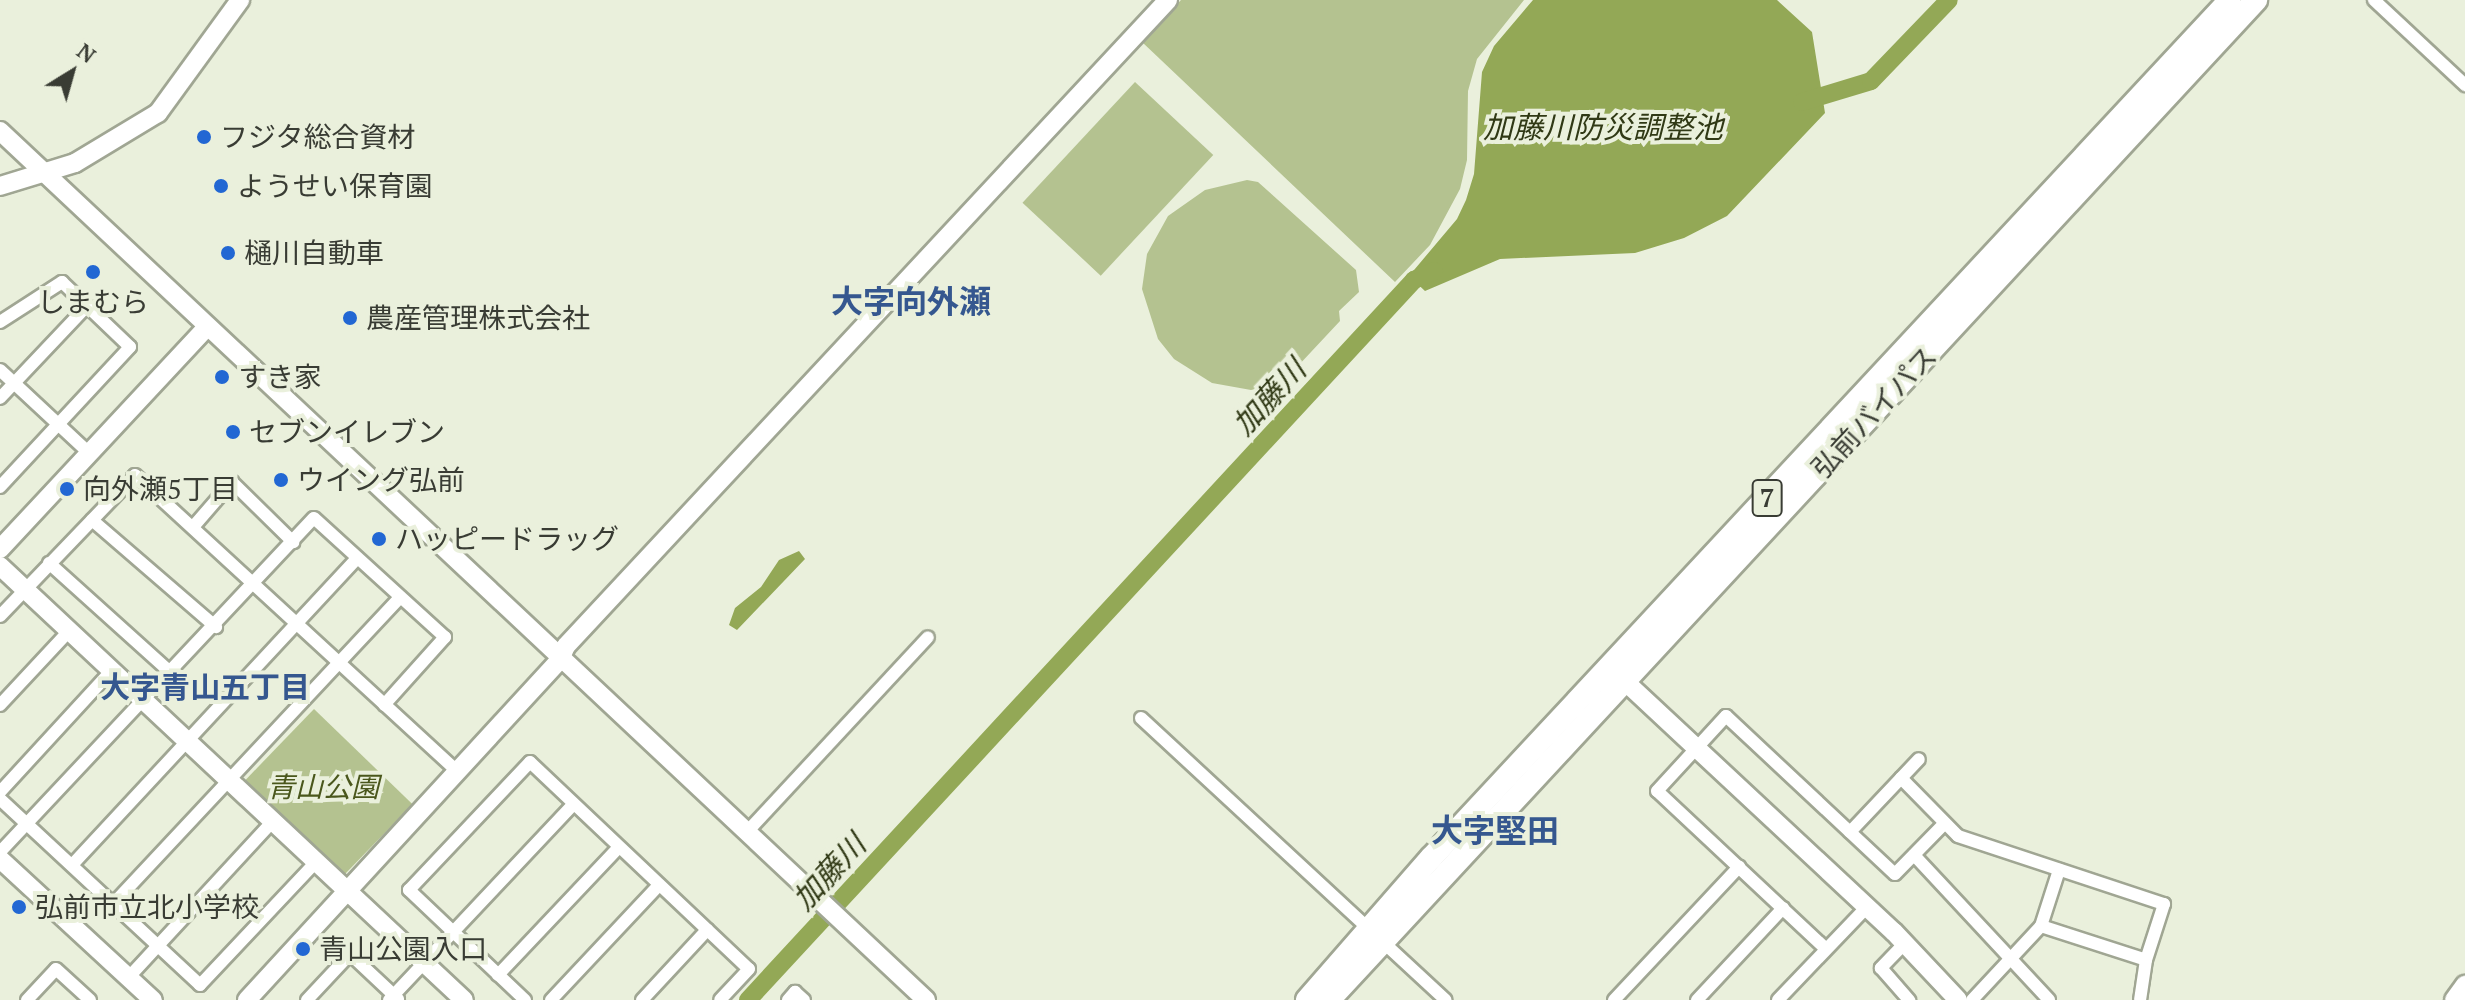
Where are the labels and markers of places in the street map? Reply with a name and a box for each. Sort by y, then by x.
place label: フジタ総合資材 [220,120,416,154]
marker: フジタ総合資材 [195,128,213,146]
place label: ようせい保育園 [237,169,433,203]
marker: ようせい保育園 [212,177,230,195]
place label: 樋川自動車 [244,236,384,270]
marker: 樋川自動車 [219,244,237,262]
marker: しまむら [84,263,102,281]
place label: しまむら [37,285,149,319]
place label: 農産管理株式会社 [366,301,590,335]
marker: 農産管理株式会社 [341,309,359,327]
place label: すき家 [238,360,322,394]
marker: すき家 [213,368,231,386]
place label: セブンイレブン [249,415,445,449]
marker: セブンイレブン [224,423,242,441]
place label: ウイング弘前 [297,463,465,497]
marker: ウイング弘前 [272,471,290,489]
place label: 向外瀬5丁目 [83,472,238,506]
marker: 向外瀬5丁目 [58,480,76,498]
place label: ハッピードラッグ [395,522,619,556]
marker: ハッピードラッグ [370,530,388,548]
place label: 弘前市立北小学校 [35,890,259,924]
marker: 弘前市立北小学校 [10,898,28,916]
place label: 青山公園入口 [319,932,487,966]
marker: 青山公園入口 [294,940,312,958]

